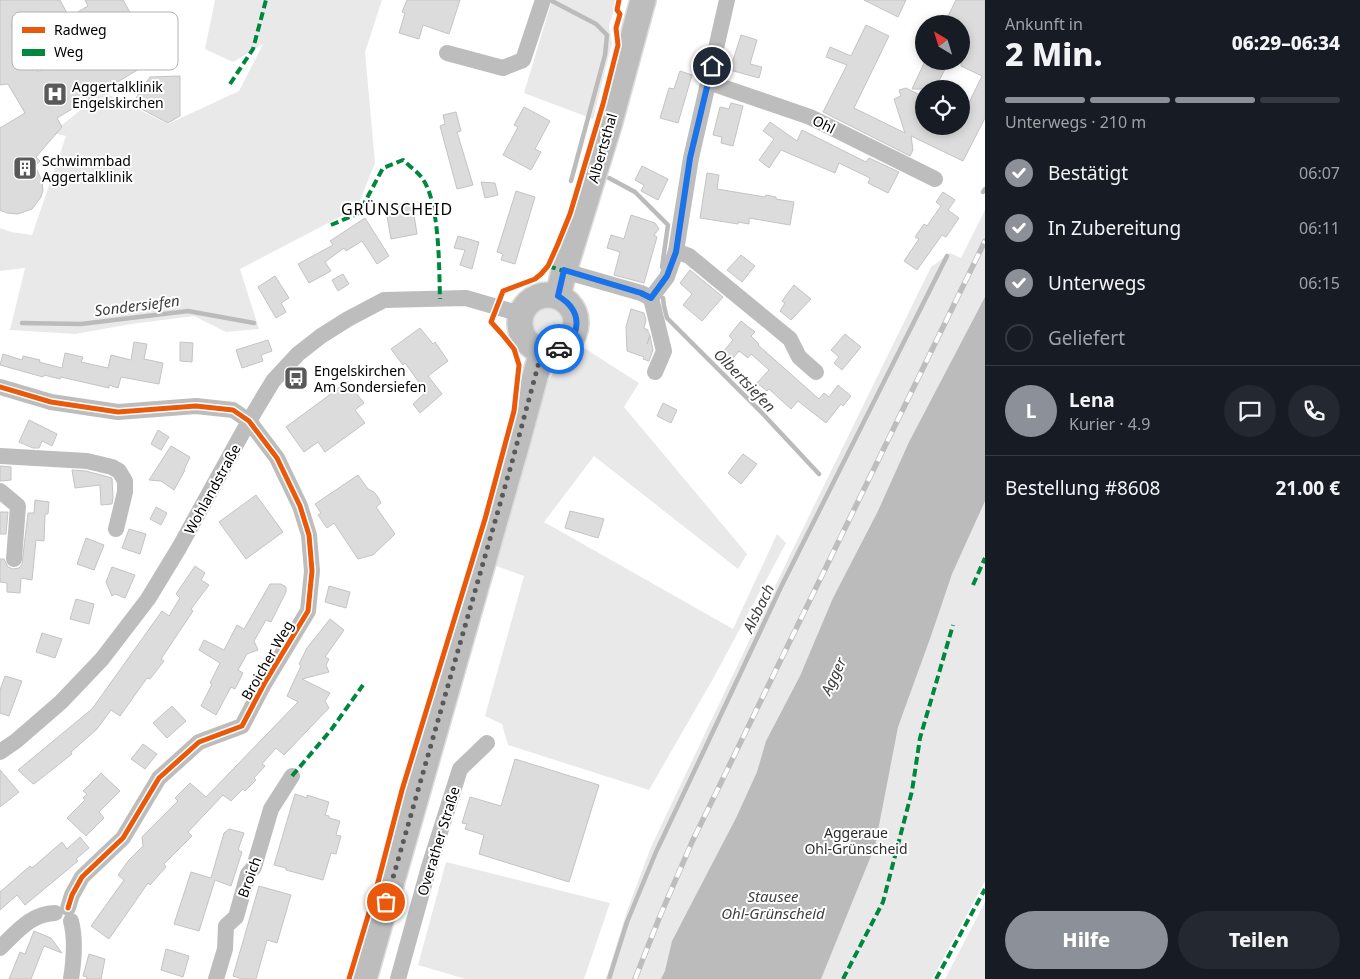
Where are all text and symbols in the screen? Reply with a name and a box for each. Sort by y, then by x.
legend [12,12,178,70]
text: Ankunft in [1005,13,1083,35]
north arrow [915,15,970,70]
map controls [915,15,970,135]
text: Radweg [54,20,107,39]
text: 06:29–06:34 [1232,30,1340,56]
text: 2 Min. [1005,32,1103,75]
text: Weg [54,42,83,61]
pin [691,45,733,87]
icon: home [698,52,726,80]
place label: Aggertalklinik Engelskirchen [72,77,164,112]
button: locate [915,80,970,135]
hospital icon: Aggertalklinik Engelskirchen [42,81,68,107]
street label: Ohl [809,110,839,138]
street label: Albertsthal [583,111,621,185]
text: Unterwegs · 210 m [1005,111,1146,133]
place label: Schwimmbad Aggertalklinik [42,151,133,186]
building icon: Schwimmbad Aggertalklinik [12,155,38,181]
icon: check [1005,159,1033,187]
text: Bestätigt [1048,160,1128,186]
text: 06:07 [1299,162,1340,184]
district label: GRÜNSCHEID [341,198,453,220]
icon: check [1005,214,1033,242]
text: In Zubereitung [1048,215,1181,241]
text: 06:11 [1299,217,1340,239]
icon: check [1005,269,1033,297]
text: Unterwegs [1048,270,1146,296]
text: 06:15 [1299,272,1340,294]
water label: Sondersiefen [93,290,181,320]
courier [534,324,584,374]
text: Geliefert [1048,325,1125,351]
icon: car [545,335,573,363]
water label: Olbertsiefen [710,344,780,416]
place label: Engelskirchen Am Sondersiefen [314,361,426,396]
bus stop icon: Engelskirchen Am Sondersiefen [283,365,309,391]
button: chat [1224,385,1276,437]
button: phone [1288,385,1340,437]
text: Lena [1069,387,1115,413]
text: L [1026,398,1036,424]
text: Kurier · 4.9 [1069,413,1150,435]
street label: Wohlandstraße [179,440,245,538]
text: Bestellung #8608 [1005,475,1160,501]
text: 21.00 € [1275,475,1340,501]
water label: Alsbach [737,580,778,636]
street label: Broicher Weg [237,617,297,703]
water label: Agger [815,653,851,699]
street label: Overather Straße [412,784,464,898]
park label: Aggeraue Ohl-Grünscheid [804,823,908,858]
street label: Broich [233,854,265,900]
pin [365,881,407,923]
water label: Stausee Ohl-Grünscheid [721,886,825,923]
icon: bag [372,888,400,916]
button: Hilfe [1005,911,1168,969]
button: Teilen [1178,911,1340,969]

